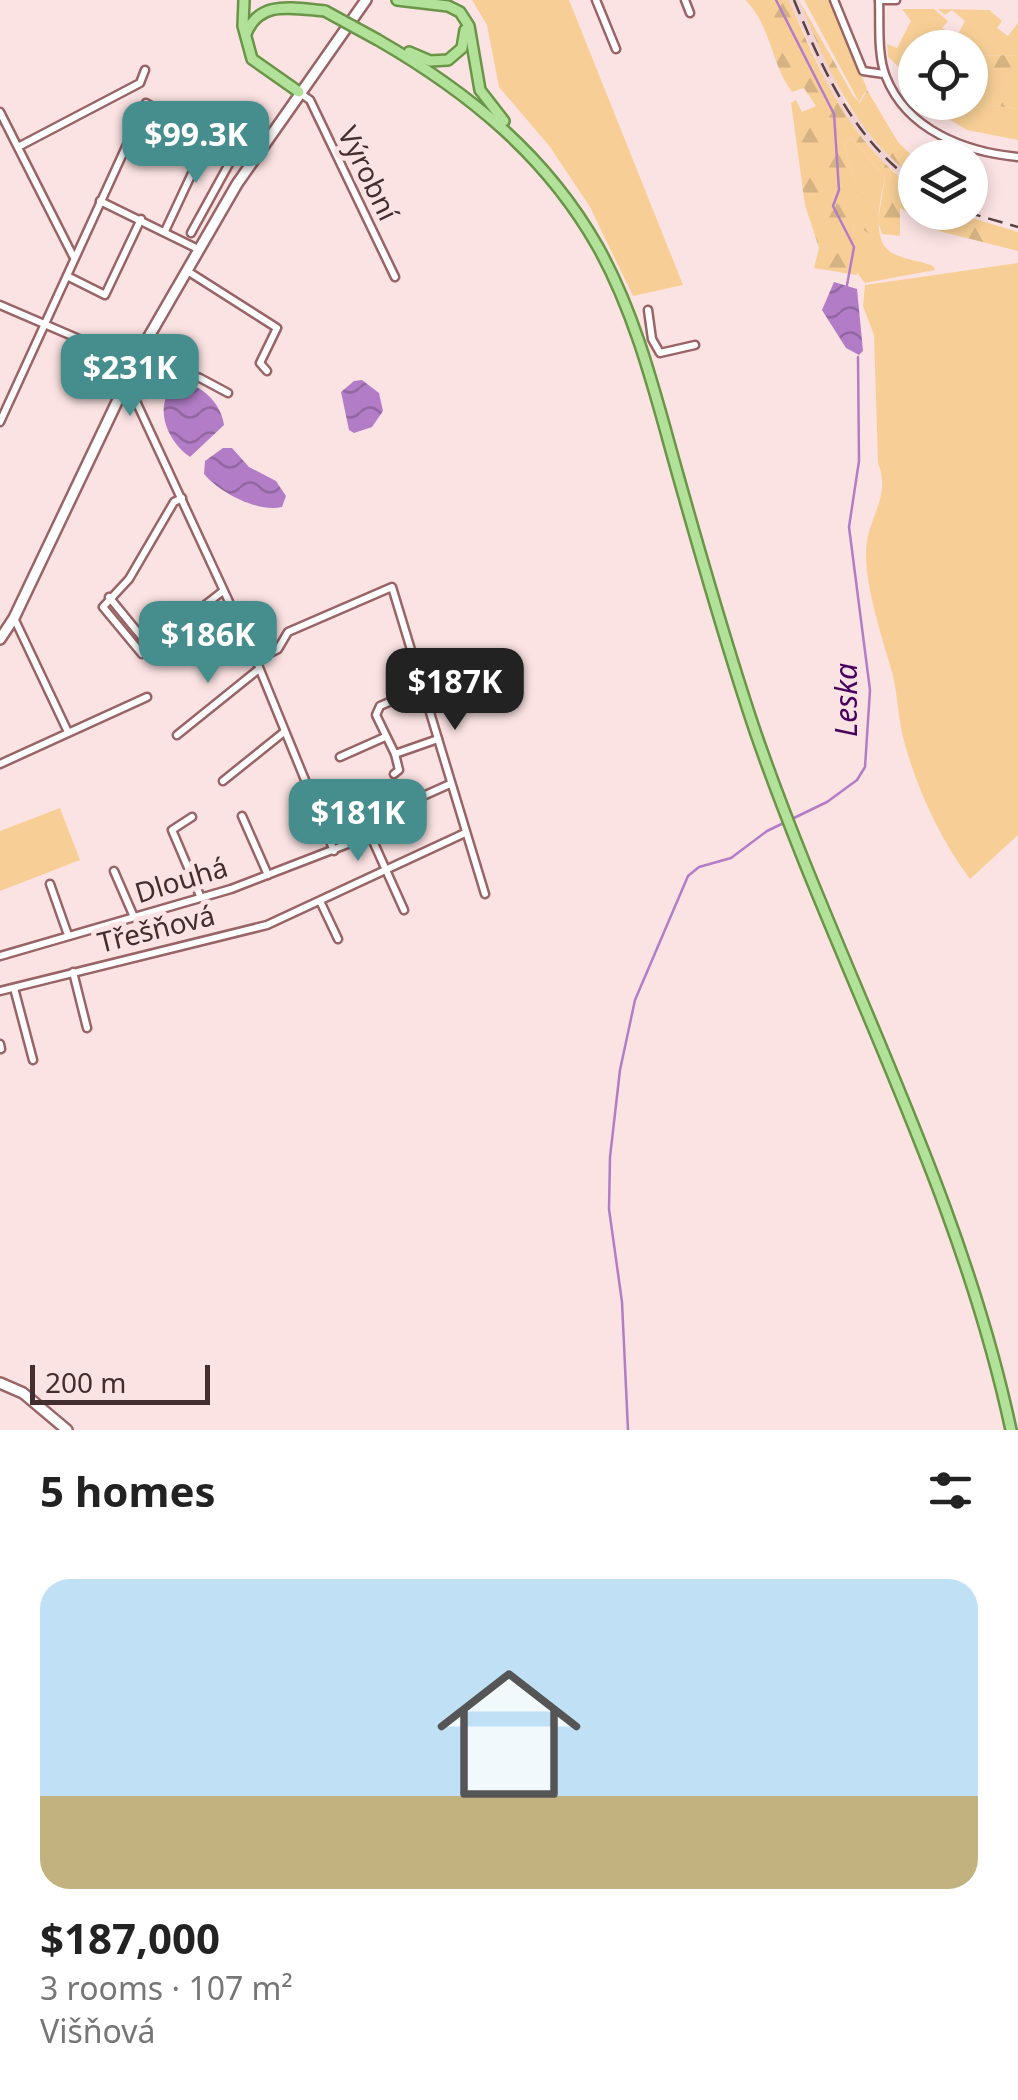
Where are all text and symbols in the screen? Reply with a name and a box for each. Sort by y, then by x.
map controls [898,30,988,230]
button: locate [898,30,988,120]
pin: $99.3K [115,101,277,186]
text: $99.3K [144,112,248,155]
street label: Výrobní [330,119,409,227]
button: layers [898,140,988,230]
pin: $231K [60,334,200,419]
text: $231K [83,345,177,388]
pin: $186K [138,601,278,686]
text: $186K [161,612,255,655]
pin: $187K [385,648,525,733]
text: $187K [408,659,502,702]
water label: Leska [825,663,866,737]
pin: $181K [288,779,428,864]
text: $181K [311,790,405,833]
street label: Dlouhá [130,847,232,911]
street label: Třešňová [93,895,219,961]
scale bar [30,1360,210,1404]
text: 200 m [45,1363,127,1401]
text: 5 homes [40,1462,216,1519]
icon: filters [923,1463,978,1518]
icon: home [419,1644,599,1824]
text: $187,000 [40,1909,220,1966]
text: 3 rooms · 107 m² [40,1966,293,2009]
text: Višňová [40,2009,156,2052]

